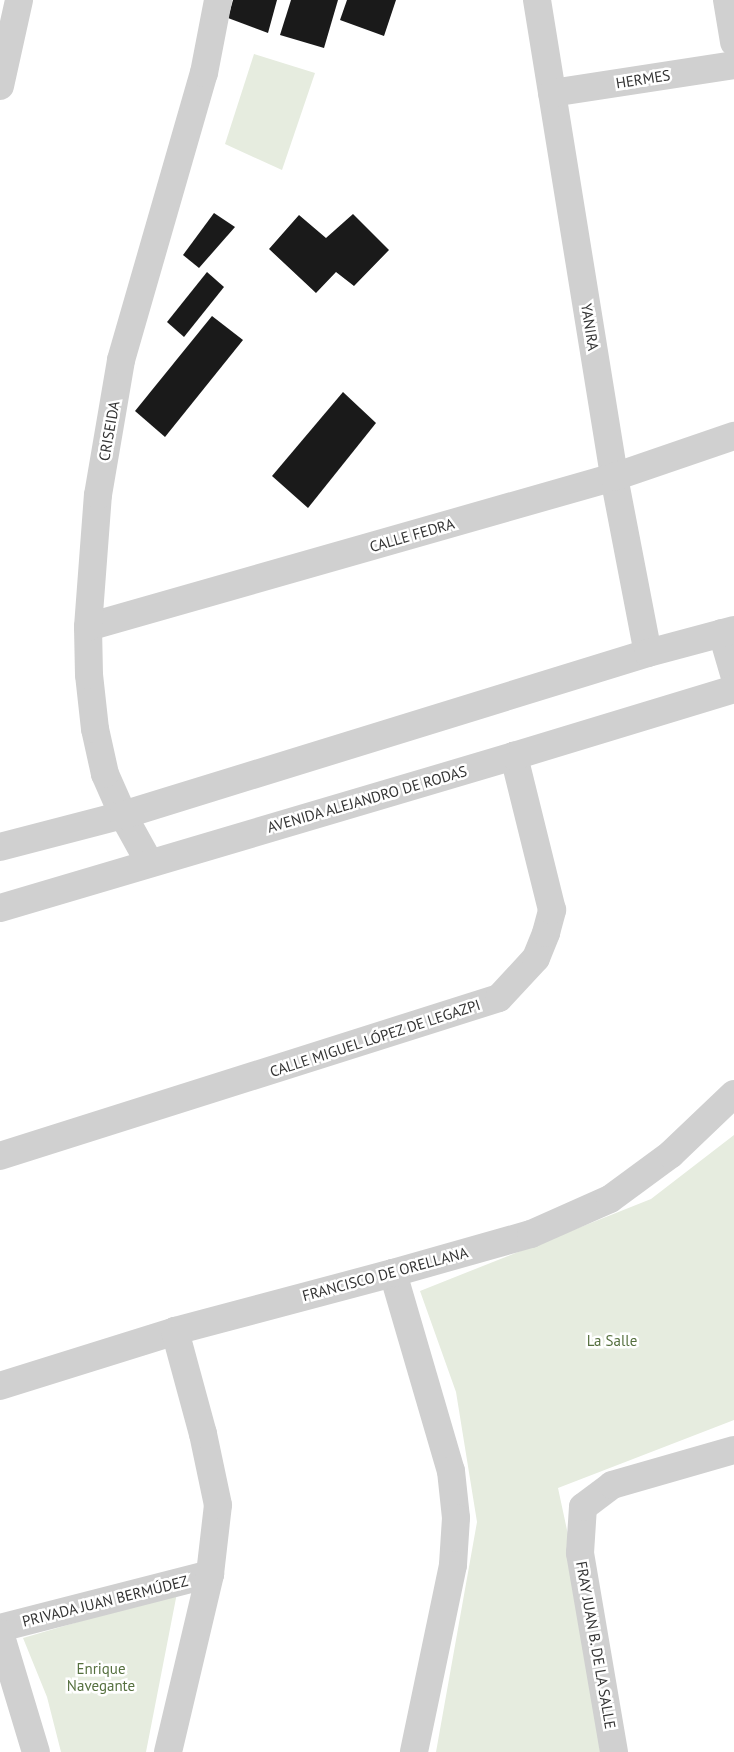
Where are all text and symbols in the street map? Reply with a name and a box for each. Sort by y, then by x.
street label: HERMES [614,66,672,92]
street label: YANIRA [577,302,603,352]
street label: CRISEIDA [95,400,123,462]
street label: CALLE FEDRA [368,514,456,556]
street label: AVENIDA ALEJANDRO DE RODAS [265,762,469,836]
street label: CALLE MIGUEL LÓPEZ DE LEGAZPI [267,995,483,1081]
street label: FRANCISCO DE ORELLANA [300,1243,470,1305]
park label: La Salle [587,1332,637,1350]
street label: FRAY JUAN B. DE LA SALLE [572,1559,620,1731]
street label: PRIVADA JUAN BERMÚDEZ [20,1572,190,1630]
park label: Enrique Navegante [67,1659,135,1694]

